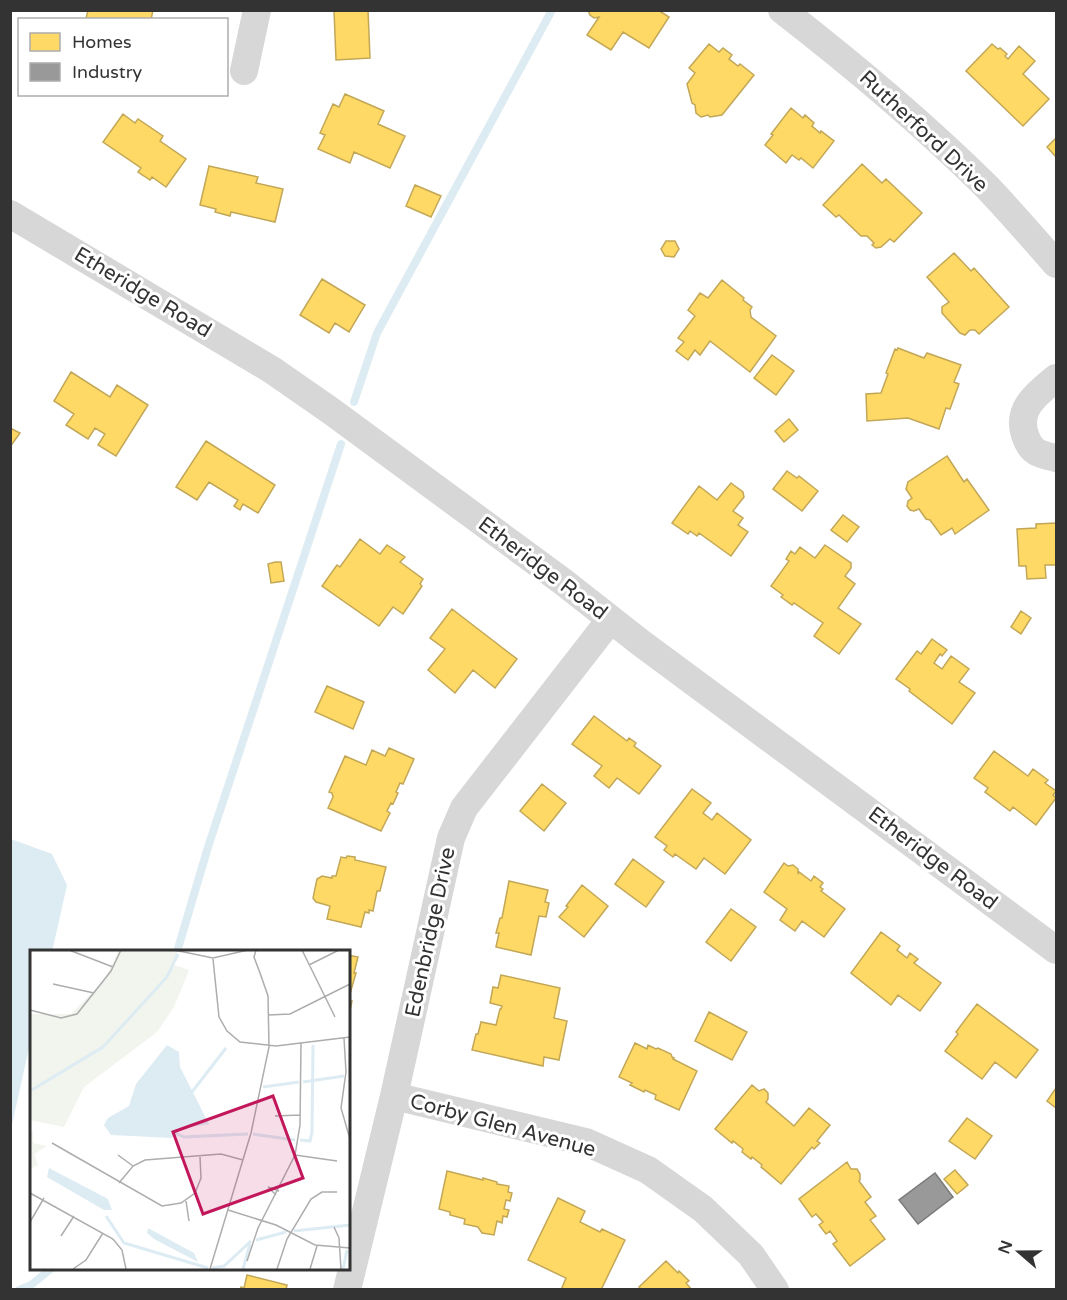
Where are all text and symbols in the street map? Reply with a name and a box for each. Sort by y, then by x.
legend [18,18,228,96]
text: Homes [72,31,132,53]
text: Industry [72,61,143,83]
street label: Rutherford Drive [854,65,993,197]
street label: Etheridge Road [70,242,216,343]
street label: Etheridge Road [473,512,612,625]
street label: Etheridge Road [863,802,1002,915]
street label: Edenbridge Drive [400,845,461,1019]
inset map [30,950,350,1270]
street label: Corby Glen Avenue [407,1089,599,1162]
north arrow [989,1222,1049,1282]
text: N [994,1238,1017,1257]

